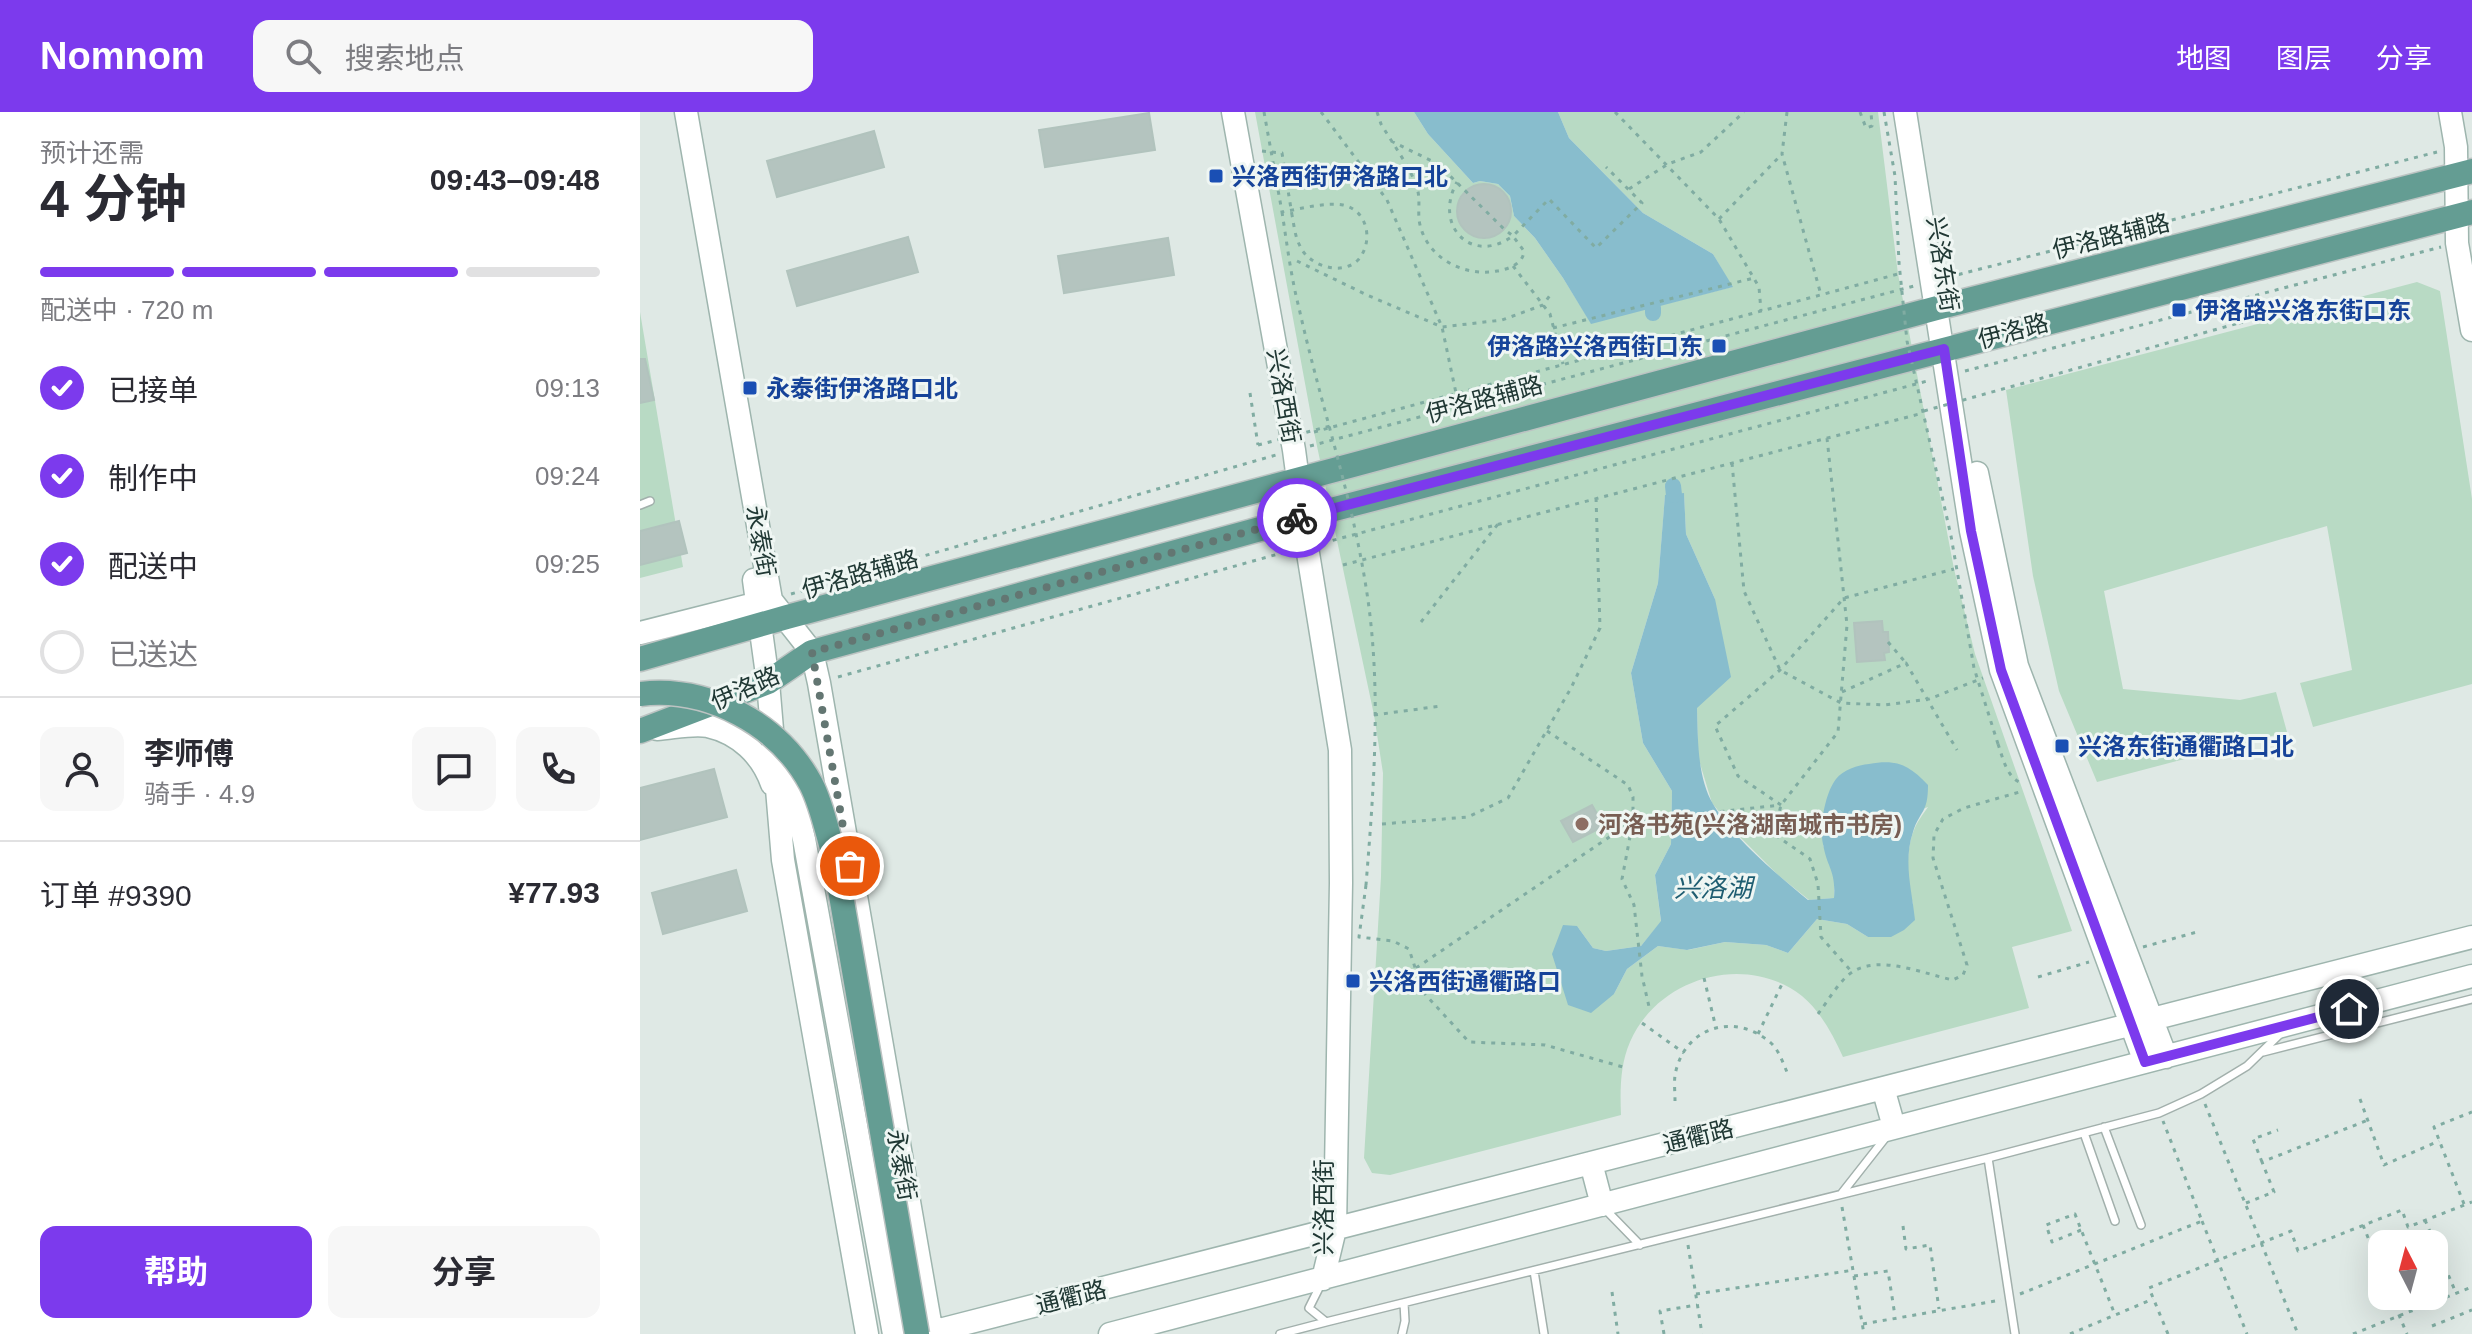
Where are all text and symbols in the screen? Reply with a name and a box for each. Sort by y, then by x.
search box [253,20,813,92]
icon: search [281,34,325,78]
text: Nomnom [40,35,205,77]
text: 搜索地点 [345,42,465,75]
text: 地图 [2176,43,2232,74]
text: 图层 [2276,43,2332,74]
text: 分享 [2376,43,2432,74]
text: 预计还需 [40,138,144,168]
text: 09:43–09:48 [430,163,600,196]
place label: 兴洛西街伊洛路口北 [1232,163,1448,190]
marker: 兴洛西街伊洛路口北 [1207,167,1225,185]
text: 4 分钟 [40,170,187,228]
street label: 伊洛路辅路 [2050,208,2172,264]
street label: 兴洛东街 [1922,214,1964,314]
text: 配送中 · 720 m [40,295,213,325]
place label: 伊洛路兴洛东街口东 [2195,297,2411,324]
marker: 伊洛路兴洛东街口东 [2170,301,2188,319]
street label: 伊洛路 [1975,309,2051,353]
place label: 伊洛路兴洛西街口东 [1487,333,1703,360]
marker: 伊洛路兴洛西街口东 [1710,337,1728,355]
street label: 兴洛西街 [1262,346,1306,446]
icon: check [40,366,84,410]
street label: 伊洛路辅路 [1423,370,1545,428]
text: 09:13 [535,373,600,403]
text: 已接单 [108,374,198,407]
place label: 永泰街伊洛路口北 [766,375,958,402]
marker: 永泰街伊洛路口北 [741,379,759,397]
icon: check [40,454,84,498]
text: 09:24 [535,461,600,491]
text: 制作中 [108,462,198,495]
courier [1257,478,1337,558]
icon: bike [1275,496,1319,540]
street label: 永泰街 [741,503,781,579]
icon: check [40,542,84,586]
street label: 伊洛路辅路 [799,544,921,604]
text: 09:25 [535,549,600,579]
text: 配送中 [108,550,198,583]
text: 已送达 [108,638,198,671]
street label: 伊洛路 [707,661,783,715]
button: person [40,727,124,811]
button: chat [412,727,496,811]
button: phone [516,727,600,811]
place label: 兴洛东街通衢路口北 [2078,733,2294,760]
text: 李师傅 [144,737,234,770]
marker: 兴洛东街通衢路口北 [2053,737,2071,755]
text: 骑手 · 4.9 [144,779,255,809]
place label: 河洛书苑(兴洛湖南城市书房) [1598,811,1902,838]
marker: 河洛书苑(兴洛湖南城市书房) [1573,815,1591,833]
pin [816,832,884,900]
icon: bag [828,844,872,888]
water label: 兴洛湖 [1674,873,1756,903]
text: ¥77.93 [508,876,600,909]
text: 订单 #9390 [40,879,192,912]
place label: 兴洛西街通衢路口 [1369,968,1561,995]
marker: 兴洛西街通衢路口 [1344,972,1362,990]
pin [2315,975,2383,1043]
icon: home [2327,987,2371,1031]
street label: 通衢路 [1660,1114,1736,1158]
street label: 永泰街 [882,1127,922,1203]
street label: 兴洛西街 [1310,1159,1337,1255]
button: 帮助 [40,1226,312,1318]
button: 分享 [328,1226,600,1318]
north arrow [2368,1230,2448,1310]
map controls [2368,1230,2448,1310]
street label: 通衢路 [1033,1275,1109,1319]

